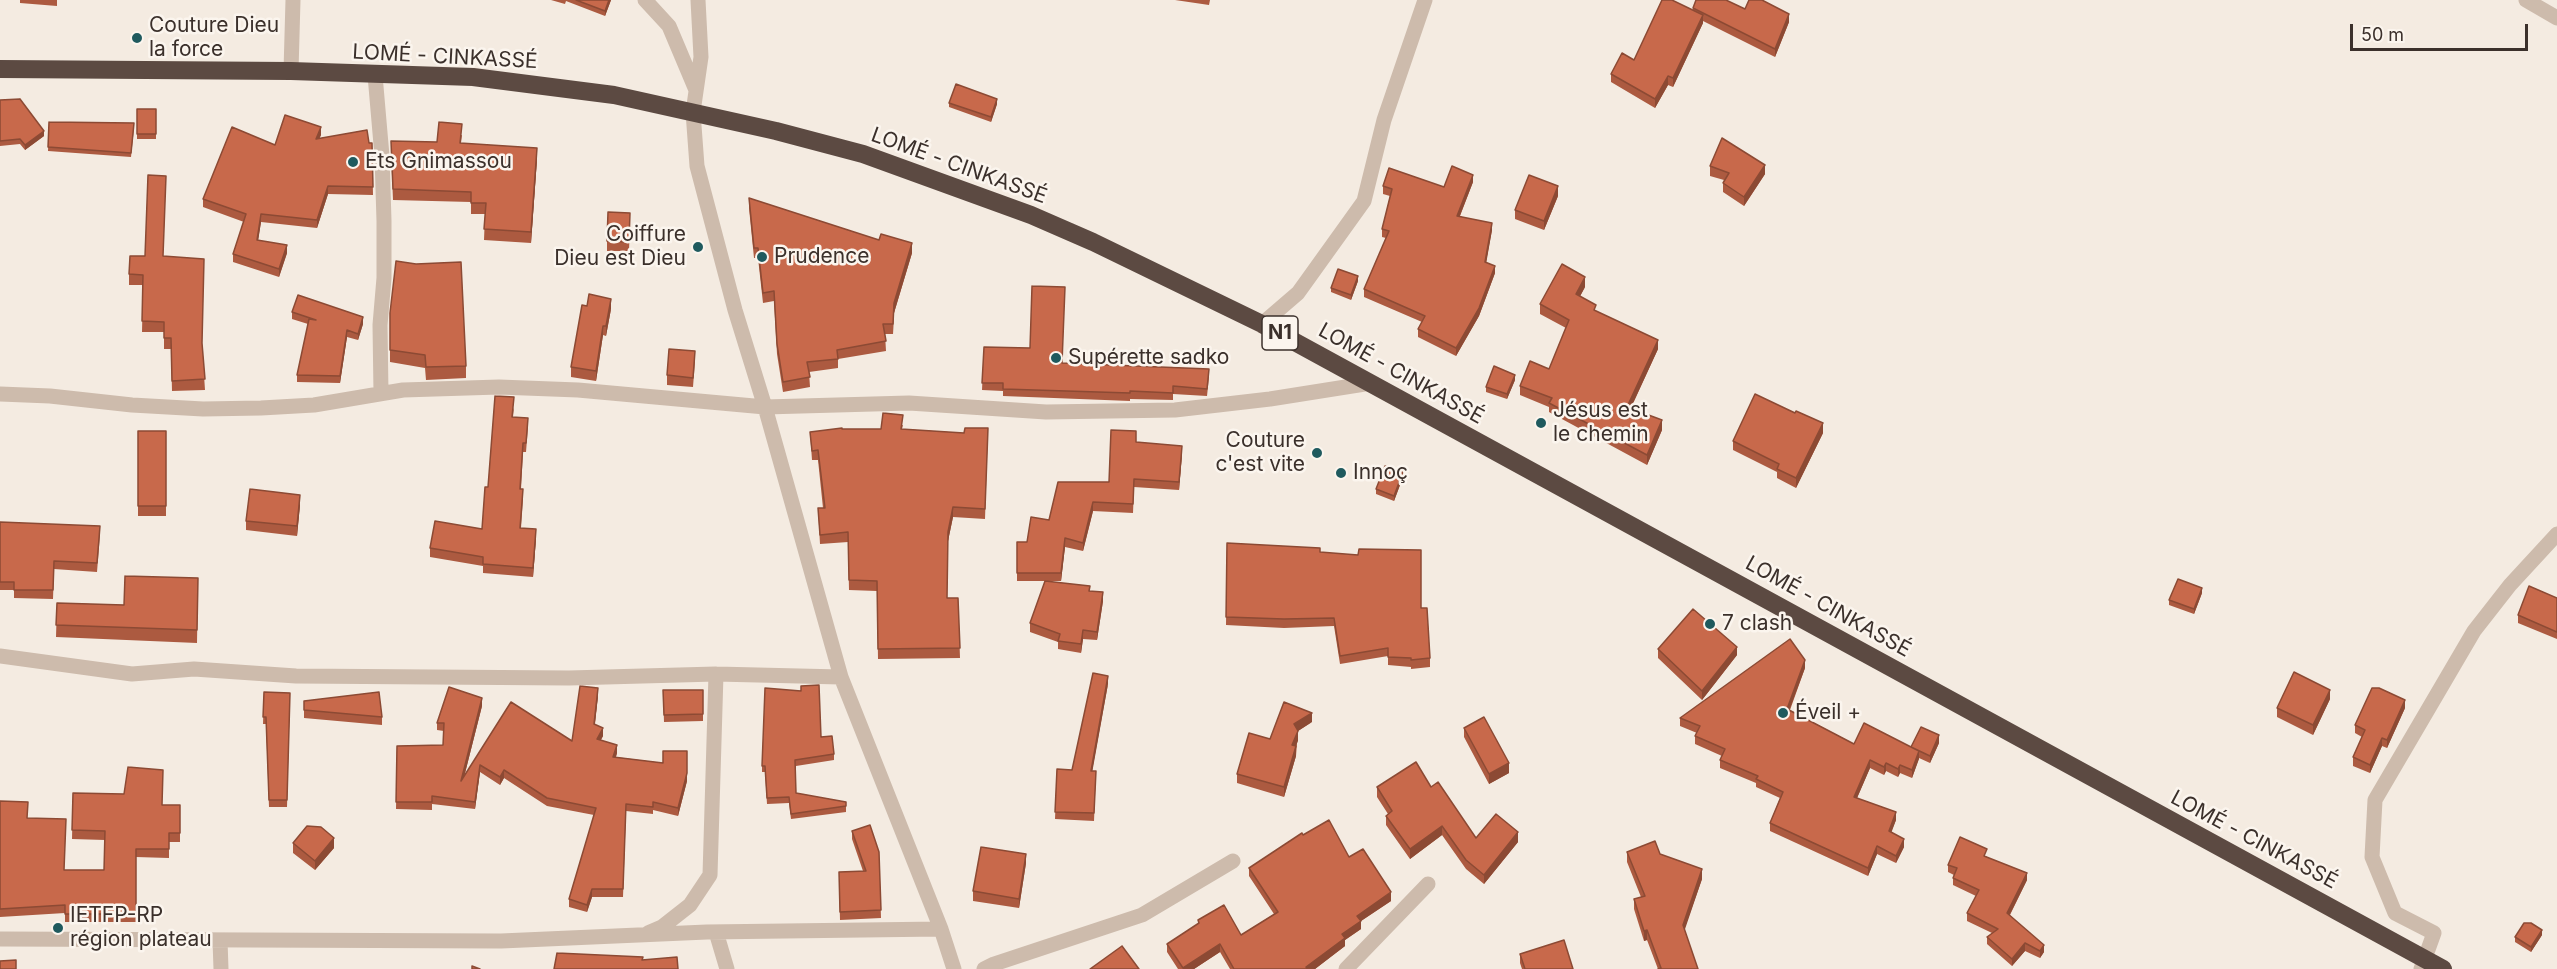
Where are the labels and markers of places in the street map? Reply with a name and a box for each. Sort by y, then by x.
place label: Couture Dieu la force [149,13,279,63]
marker: Couture Dieu la force [130,31,144,45]
place label: Ets Gnimassou [365,149,512,175]
marker: Ets Gnimassou [346,155,360,169]
place label: Coiffure Dieu est Dieu [554,222,686,272]
marker: Coiffure Dieu est Dieu [691,240,705,254]
place label: Prudence [774,244,869,270]
marker: Prudence [755,250,769,264]
place label: Supérette sadko [1068,345,1229,371]
marker: Supérette sadko [1049,351,1063,365]
place label: Jésus est le chemin [1553,398,1649,448]
marker: Jésus est le chemin [1534,416,1548,430]
place label: Couture c'est vite [1215,428,1305,478]
marker: Couture c'est vite [1310,446,1324,460]
place label: Innoç [1353,460,1408,486]
marker: Innoç [1334,466,1348,480]
place label: 7 clash [1722,611,1792,637]
marker: 7 clash [1703,617,1717,631]
place label: Éveil + [1795,700,1861,726]
marker: Éveil + [1776,706,1790,720]
place label: IETFP-RP région plateau [70,903,212,953]
marker: IETFP-RP région plateau [51,921,65,935]

